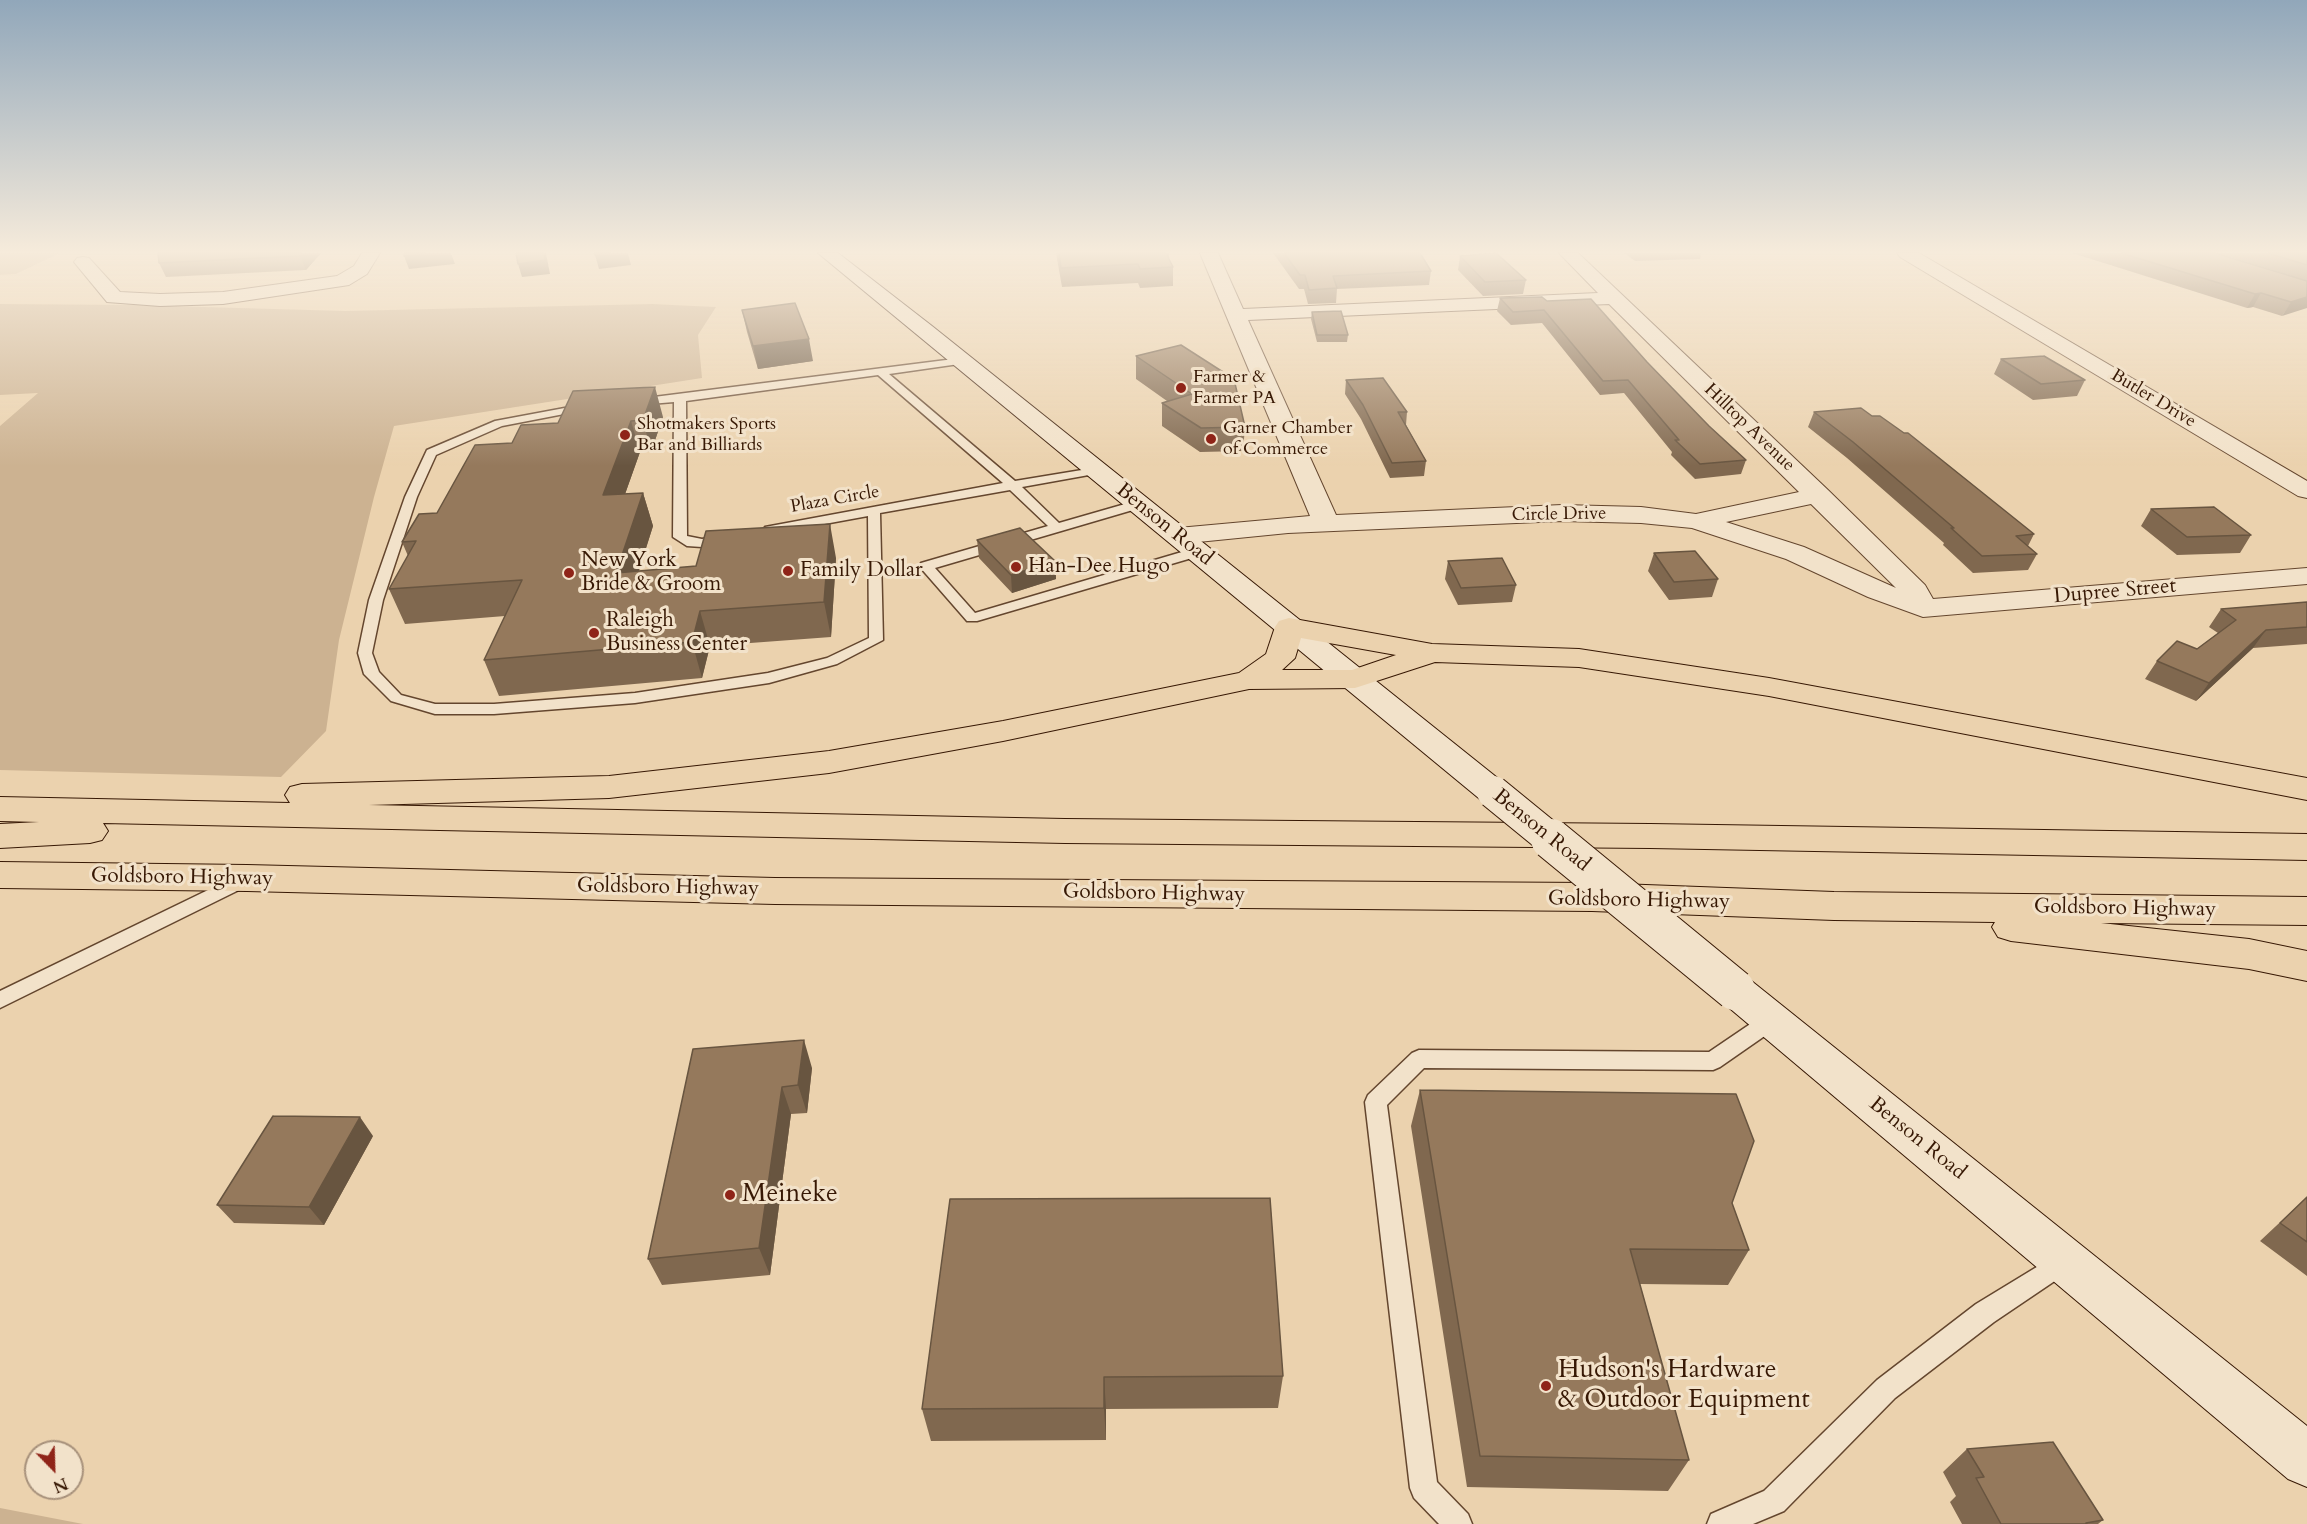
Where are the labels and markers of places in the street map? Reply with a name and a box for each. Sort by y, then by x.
place label: Farmer & Farmer PA [1193,367,1276,410]
marker: Farmer & Farmer PA [1174,381,1188,395]
place label: Shotmakers Sports Bar and Billiards [637,414,776,456]
place label: Garner Chamber of Commerce [1223,418,1352,460]
marker: Shotmakers Sports Bar and Billiards [618,428,632,442]
marker: Garner Chamber of Commerce [1204,432,1218,446]
place label: New York Bride & Groom [581,548,721,598]
place label: Han-Dee Hugo [1028,554,1170,580]
place label: Family Dollar [800,558,923,584]
marker: Han-Dee Hugo [1009,560,1023,574]
marker: Family Dollar [781,564,795,578]
marker: New York Bride & Groom [562,566,576,580]
place label: Raleigh Business Center [606,608,747,658]
marker: Raleigh Business Center [587,626,601,640]
place label: Meineke [742,1179,838,1211]
marker: Meineke [723,1188,737,1202]
place label: Hudson's Hardware & Outdoor Equipment [1558,1355,1810,1416]
marker: Hudson's Hardware & Outdoor Equipment [1539,1379,1553,1393]

